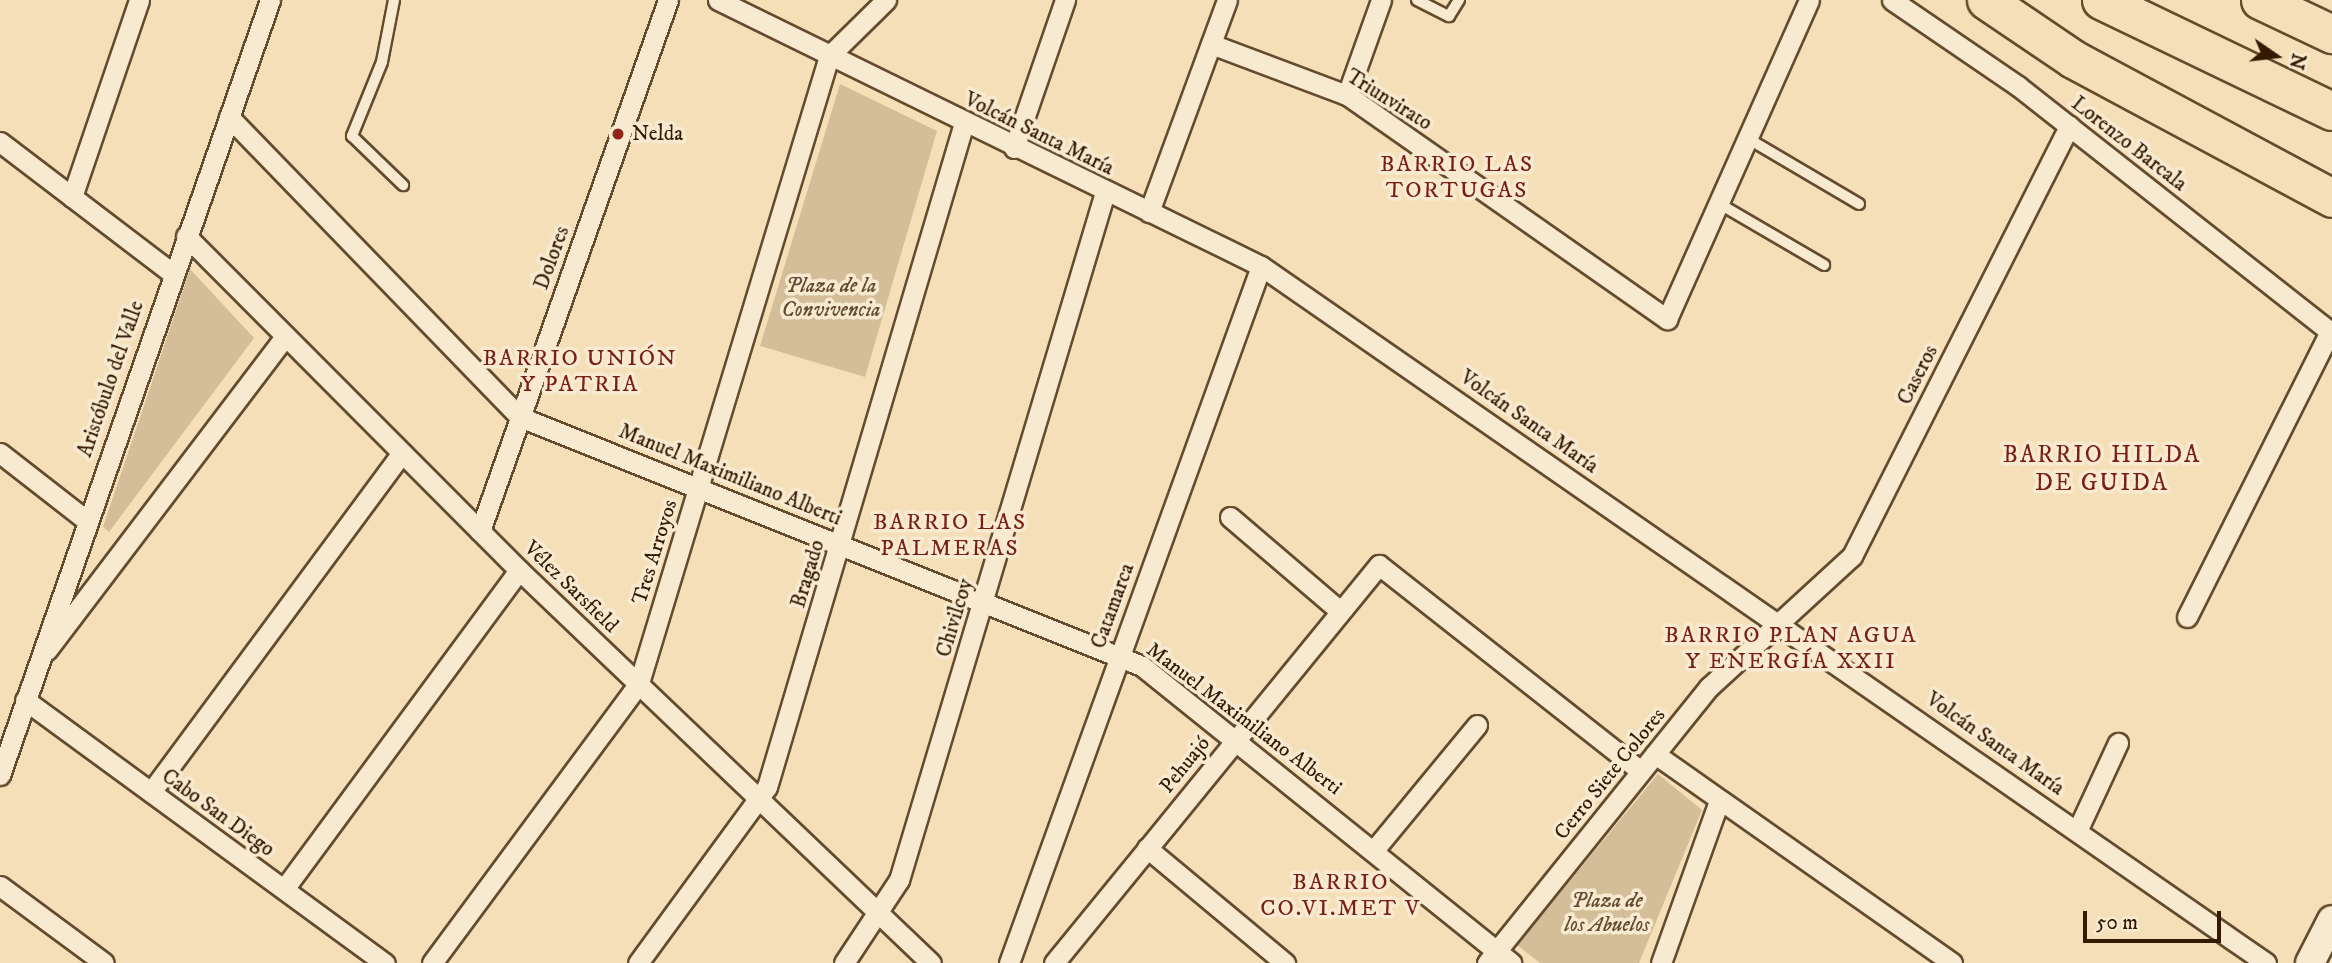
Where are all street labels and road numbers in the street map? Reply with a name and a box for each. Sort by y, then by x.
street label: Triunvirato [1342,64,1436,136]
street label: Volcán Santa María [960,87,1118,181]
street label: Lorenzo Barcala [2066,91,2192,197]
street label: Dolores [529,223,575,293]
street label: Aristóbulo del Valle [72,298,150,460]
street label: Caseros [1892,341,1944,409]
street label: Volcán Santa María [1455,365,1603,479]
street label: Manuel Maximiliano Alberti [615,419,845,531]
street label: Tres Arroyos [627,497,683,607]
street label: Vélez Sarsfield [519,536,623,638]
street label: Bragado [786,537,830,611]
street label: Catamarca [1086,560,1140,652]
street label: Chivilcoy [931,576,979,660]
street label: Manuel Maximiliano Alberti [1141,637,1347,801]
street label: Volcán Santa María [1921,687,2069,801]
street label: Cerro Siete Colores [1549,703,1671,845]
street label: Pehuajó [1154,731,1216,799]
street label: Cabo San Diego [157,764,279,862]

